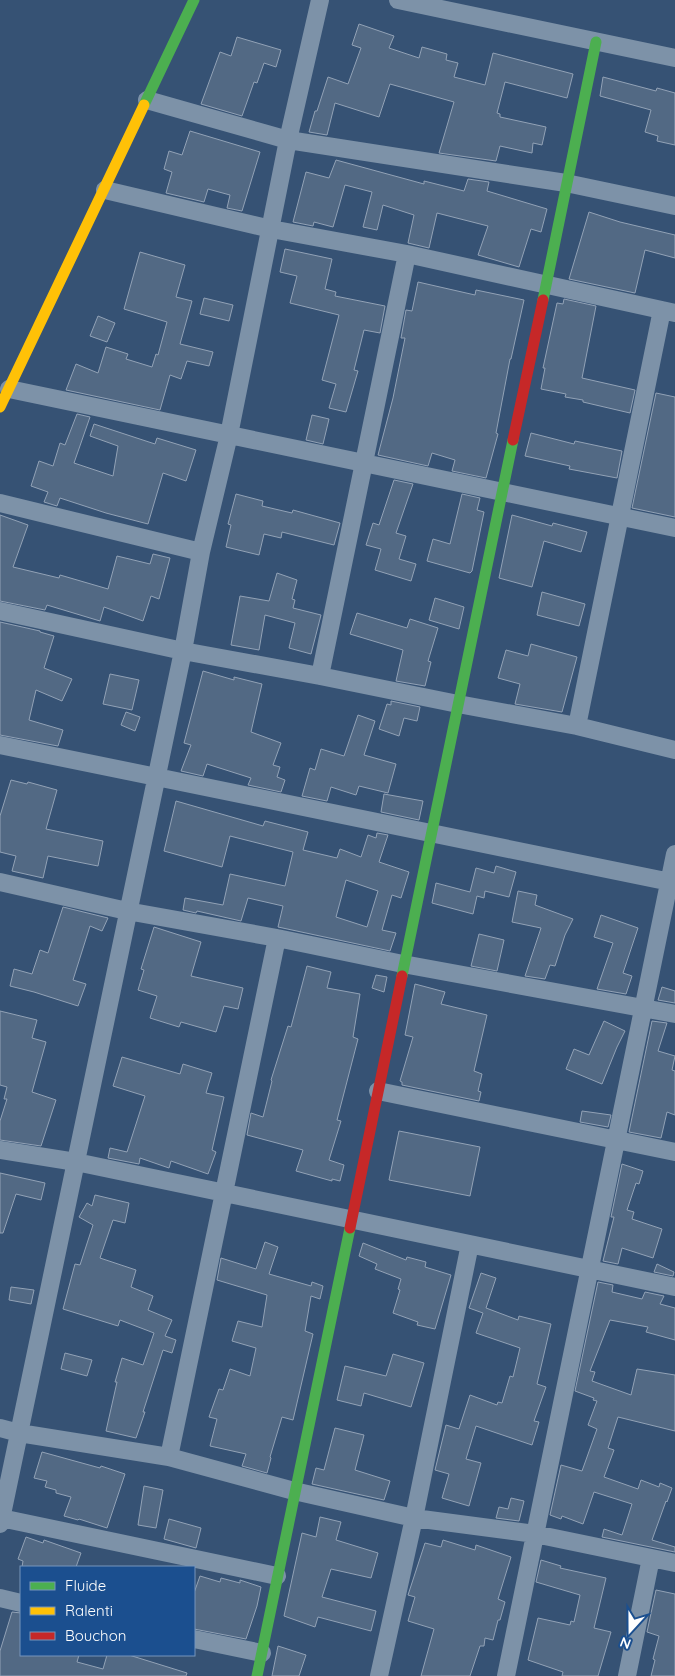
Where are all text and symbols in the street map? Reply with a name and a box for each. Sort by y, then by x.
legend [20,1566,195,1656]
text: Fluide [65,1576,106,1595]
text: Ralenti [65,1601,113,1620]
north arrow [605,1606,655,1656]
text: Bouchon [65,1626,126,1645]
text: N [617,1633,633,1653]

